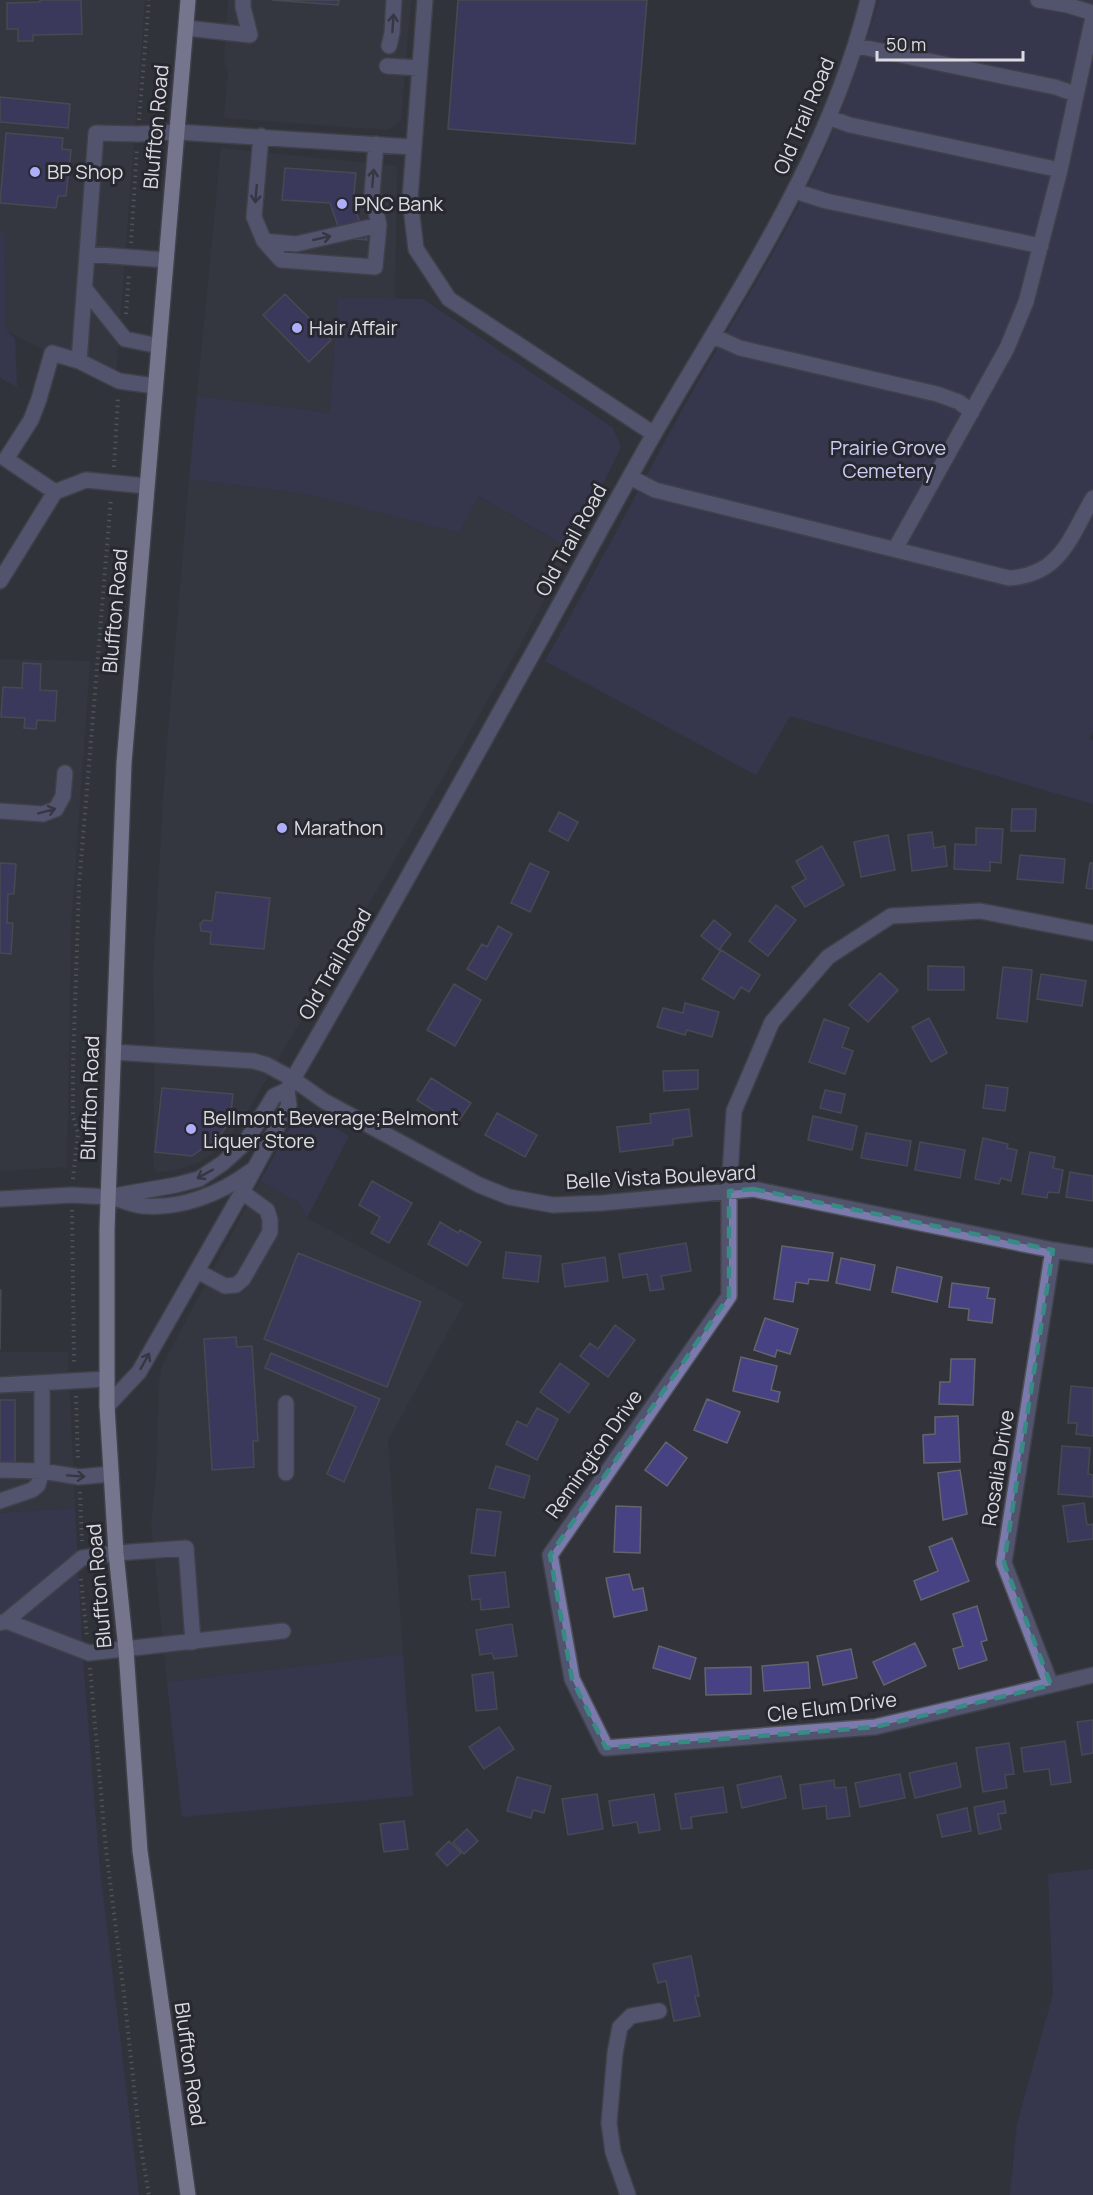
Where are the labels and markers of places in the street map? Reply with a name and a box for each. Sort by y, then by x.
place label: BP Shop [47,158,123,185]
marker: BP Shop [28,165,42,179]
place label: PNC Bank [354,190,444,217]
marker: PNC Bank [335,197,349,211]
place label: Hair Affair [309,314,398,341]
marker: Hair Affair [290,321,304,335]
place label: Marathon [294,814,383,841]
marker: Marathon [275,821,289,835]
place label: Bellmont Beverage;Belmont Liquer Store [203,1104,459,1154]
marker: Bellmont Beverage;Belmont Liquer Store [184,1122,198,1136]

